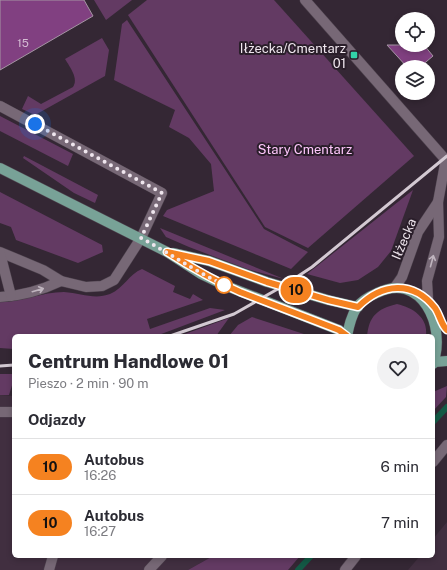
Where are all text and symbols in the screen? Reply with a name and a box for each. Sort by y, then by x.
map controls [395,12,435,100]
button: locate [395,12,435,52]
house number: 15 [17,37,29,49]
place label: Iłżecka/Cmentarz 01 [240,41,346,71]
marker: Iłżecka/Cmentarz 01 [349,50,359,60]
button: layers [395,60,435,100]
your location [25,114,45,134]
park label: Stary Cmentarz [258,142,352,157]
street label: Iłżecka [389,216,419,262]
one-way arrow [429,255,436,268]
unlabelled marker [215,276,233,294]
line badge: 10 [278,277,314,303]
text: 10 [288,282,304,298]
one-way arrow [32,286,45,293]
button: heart [377,347,419,389]
text: Centrum Handlowe 01 [28,350,229,372]
text: Pieszo · 2 min · 90 m [28,376,149,391]
text: Odjazdy [28,411,86,428]
text: Autobus [84,451,144,468]
text: 6 min [381,458,419,475]
text: 10 [42,459,58,475]
text: 16:26 [84,468,116,483]
text: Autobus [84,507,144,524]
text: 7 min [381,514,419,531]
text: 10 [42,515,58,531]
text: 16:27 [84,524,116,539]

